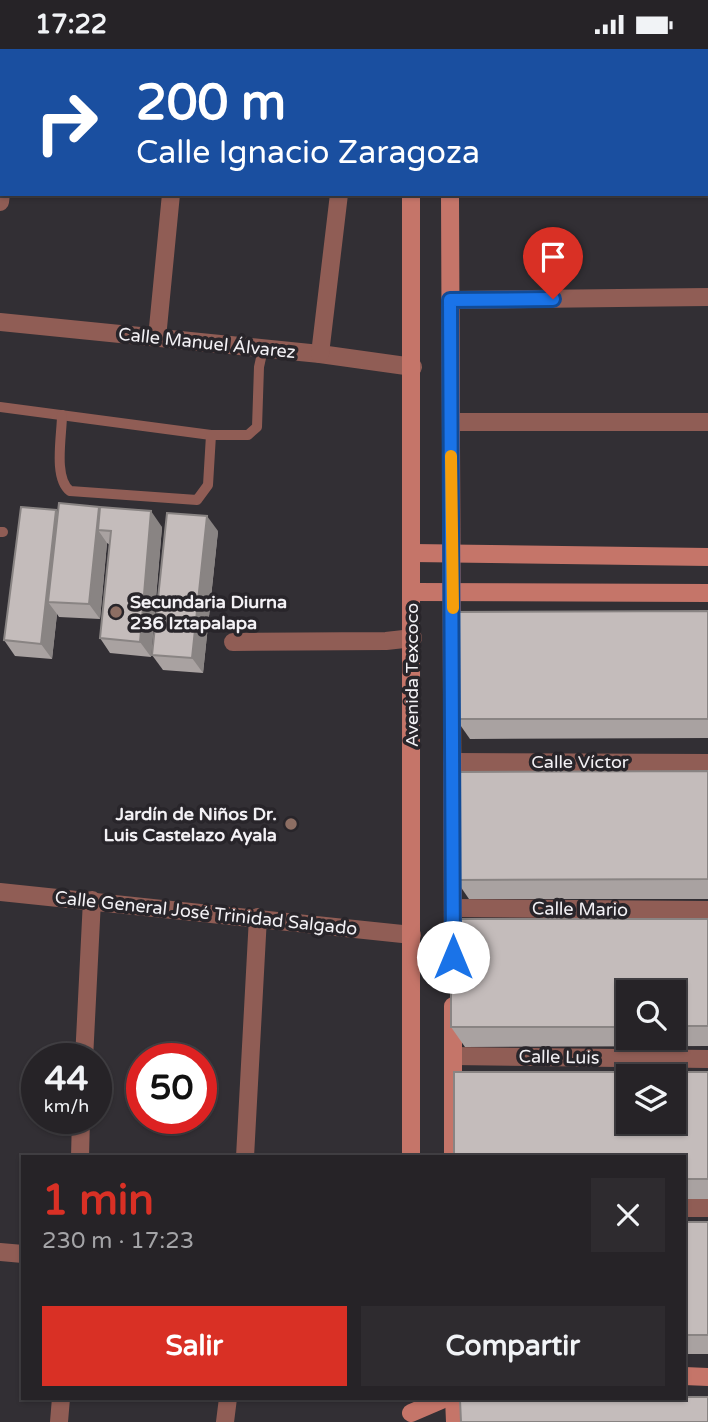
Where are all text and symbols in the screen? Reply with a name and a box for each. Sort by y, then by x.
text: 17:22 [35,9,107,40]
text: 200 m [136,74,286,133]
icon: right [21,77,112,168]
text: Calle Ignacio Zaragoza [136,134,480,172]
pin [523,227,583,299]
icon: arrive [534,238,572,276]
street label: Calle Manuel Álvarez [117,323,297,363]
place label: Secundaria Diurna 236 Iztapalapa [130,591,287,634]
street label: Avenida Texcoco [401,603,423,747]
marker: Secundaria Diurna 236 Iztapalapa [108,604,124,620]
street label: Calle Víctor [531,751,629,773]
place label: Jardín de Niños Dr. Luis Castelazo Ayala [103,803,277,846]
marker: Jardín de Niños Dr. Luis Castelazo Ayala [283,816,299,832]
street label: Calle General José Trinidad Salgado [54,886,358,940]
street label: Calle Mario [532,897,628,921]
position arrow [416,920,490,994]
map controls [616,980,686,1134]
button: search [616,980,686,1050]
speed limit sign: 50 [126,1043,217,1134]
street label: Calle Luis [518,1045,600,1069]
text: 44 [45,1058,88,1100]
button: layers [616,1064,686,1134]
text: km/h [44,1095,89,1117]
text: 1 min [42,1175,154,1226]
button: close [591,1178,665,1252]
text: 230 m · 17:23 [42,1227,194,1255]
button: Salir [42,1306,347,1386]
button: Compartir [361,1306,665,1386]

